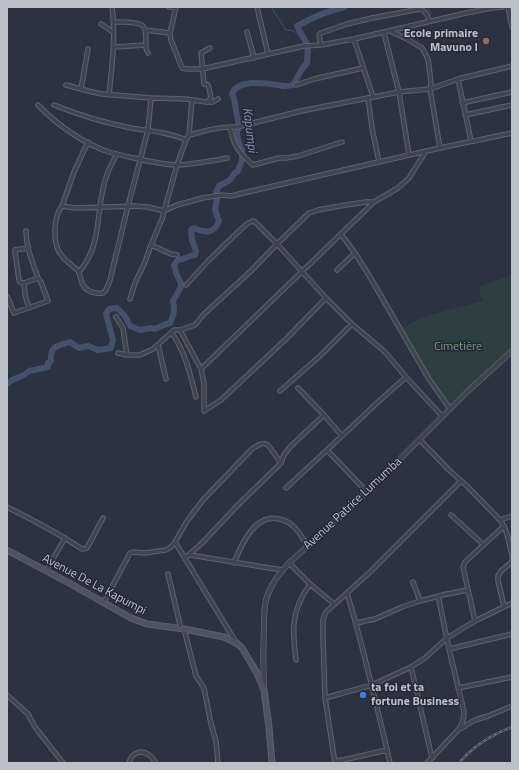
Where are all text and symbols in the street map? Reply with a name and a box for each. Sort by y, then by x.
place label: Ecole primaire Mavuno I [404,27,478,55]
marker: Ecole primaire Mavuno I [481,36,491,46]
water label: Kapumpi [239,107,259,153]
park label: Cimetière [434,340,482,354]
street label: Avenue Patrice Lumumba [301,455,405,553]
street label: Avenue De La Kapumpi [40,552,148,618]
place label: ta foi et ta fortune Business [371,681,459,709]
marker: ta foi et ta fortune Business [358,690,368,700]

